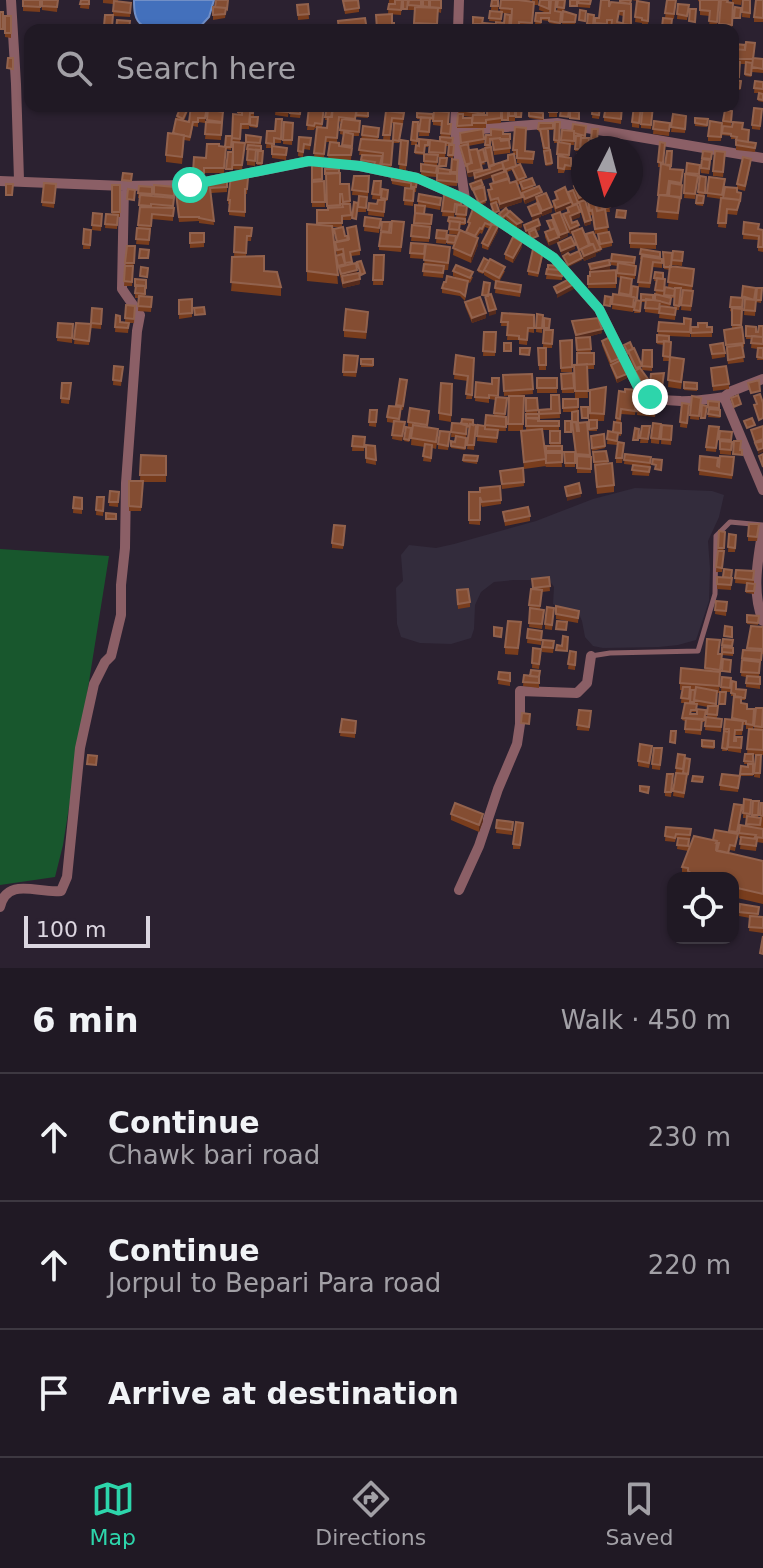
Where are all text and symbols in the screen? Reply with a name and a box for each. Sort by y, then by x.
search box [24,24,739,112]
icon: search [52,46,96,90]
text: Search here [116,51,296,86]
north arrow [571,136,643,208]
route start [172,167,208,203]
route end [632,379,668,415]
map controls [667,872,739,944]
button: locate [667,872,739,944]
scale bar [24,912,150,948]
text: 100 m [36,917,106,942]
text: 6 min [32,1000,139,1040]
text: Walk · 450 m [561,1005,731,1035]
text: Continue [108,1105,260,1140]
icon: ahead [32,1115,76,1159]
text: 230 m [648,1122,731,1152]
text: Chawk bari road [108,1140,320,1170]
text: Continue [108,1233,260,1268]
icon: ahead [32,1243,76,1287]
text: 220 m [648,1250,731,1280]
text: Jorpul to Bepari Para road [108,1268,441,1298]
icon: arrive [32,1371,76,1415]
text: Arrive at destination [108,1376,459,1411]
tab: Map [90,1477,136,1550]
tab: Directions [315,1477,426,1550]
tab: Saved [605,1477,673,1550]

